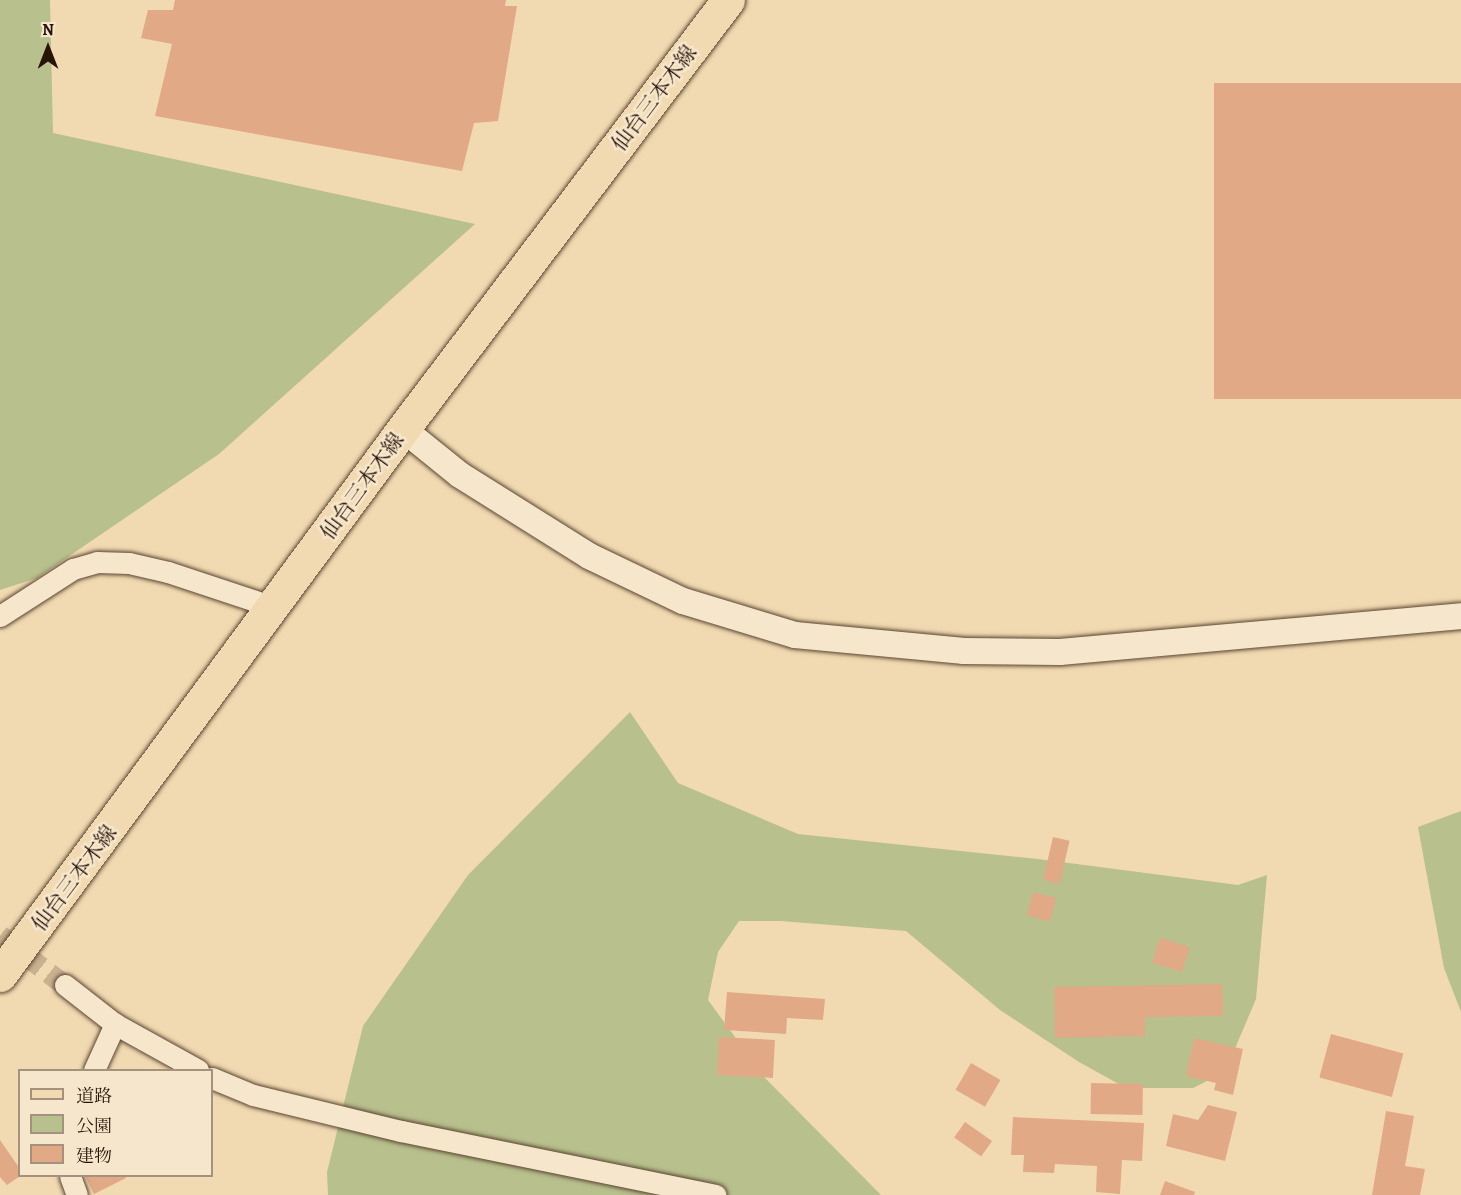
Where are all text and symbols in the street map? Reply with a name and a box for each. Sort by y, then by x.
north arrow [18,18,78,78]
text: N [42,19,54,41]
street label: 仙台三本木線 [606,40,702,156]
street label: 仙台三本木線 [315,428,409,544]
street label: 仙台三本木線 [26,820,122,936]
legend [18,1069,213,1177]
text: 道路 [76,1084,112,1108]
text: 公園 [76,1114,112,1138]
text: 建物 [76,1144,112,1168]

